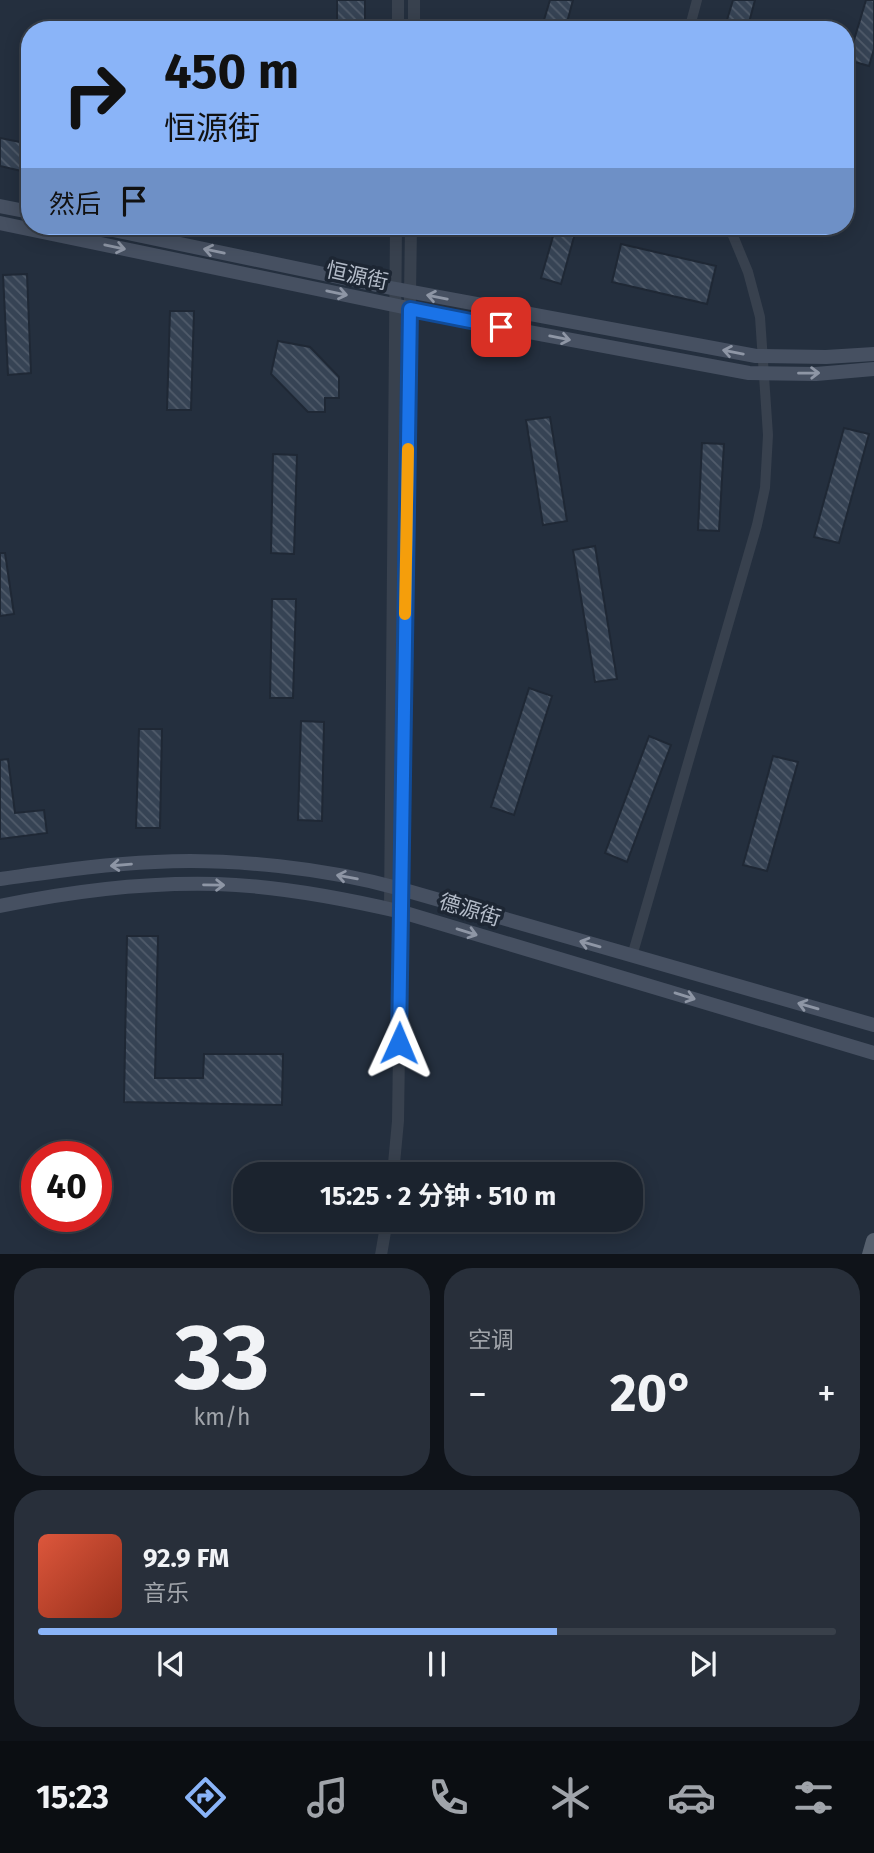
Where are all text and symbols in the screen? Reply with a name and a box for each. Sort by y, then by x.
text: 450 m [164,42,299,101]
icon: right [49,49,140,140]
text: 恒源街 [164,109,260,147]
icon: arrive [115,182,153,220]
text: 然后 [49,189,101,220]
one-way arrow [103,240,126,254]
one-way arrow [203,244,226,257]
street label: 恒源街 [323,257,391,295]
one-way arrow [325,287,348,301]
one-way arrow [426,290,449,303]
pin [471,297,531,357]
icon: arrive [482,308,520,346]
one-way arrow [548,332,571,346]
one-way arrow [722,344,745,358]
one-way arrow [797,367,820,380]
one-way arrow [110,859,132,872]
one-way arrow [336,870,359,883]
one-way arrow [202,878,225,891]
street label: 德源街 [436,888,504,932]
one-way arrow [456,926,478,939]
one-way arrow [579,936,601,949]
one-way arrow [674,991,696,1004]
one-way arrow [798,999,820,1012]
position arrow [362,1006,436,1080]
speed limit sign: 40 [21,1141,112,1232]
text: 15:25 · 2 分钟 · 510 m [320,1181,556,1212]
text: 33 [175,1303,269,1412]
text: 空调 [468,1326,514,1354]
text: 20° [610,1362,694,1425]
text: − [468,1371,487,1417]
text: + [817,1371,836,1417]
text: km/h [194,1403,250,1431]
text: 92.9 FM [143,1543,229,1574]
text: 音乐 [143,1579,189,1607]
icon: previous [152,1645,190,1683]
icon: pause [418,1645,456,1683]
icon: next [684,1645,722,1683]
icon: directions [181,1773,230,1822]
icon: music [303,1773,352,1822]
icon: phone [424,1773,473,1822]
icon: climate [546,1773,595,1822]
icon: car [667,1773,716,1822]
icon: filters [789,1773,838,1822]
text: 15:23 [36,1778,109,1816]

